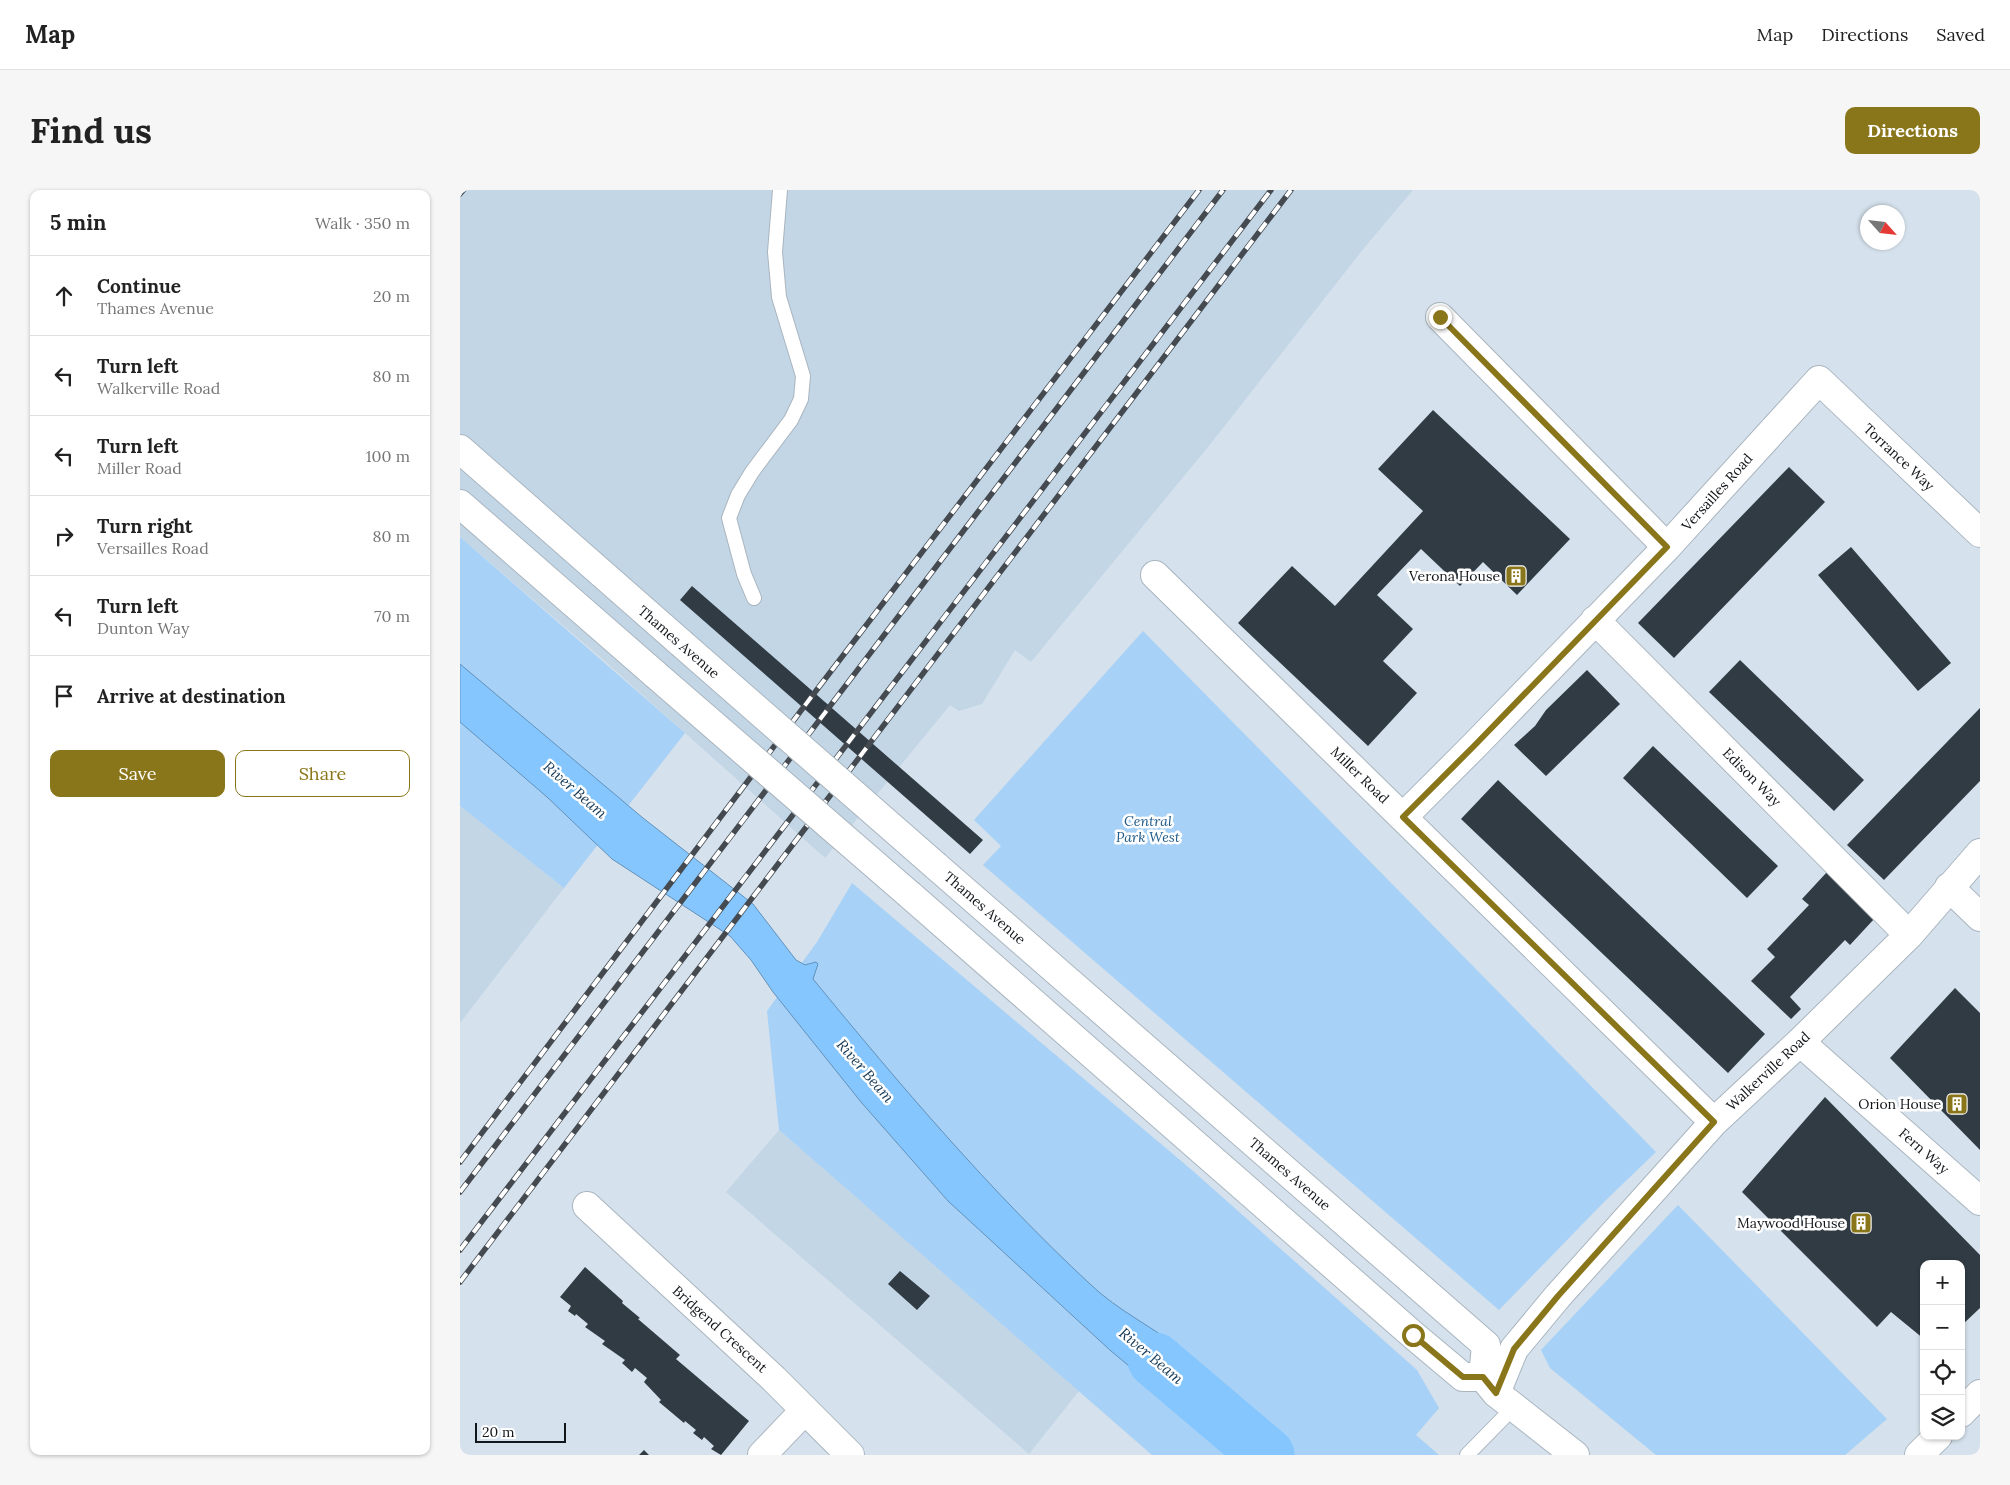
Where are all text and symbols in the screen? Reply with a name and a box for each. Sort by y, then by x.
text: Map [25,19,75,50]
text: Map [1757,23,1793,46]
text: Directions [1821,23,1908,46]
text: Saved [1936,23,1985,46]
button: Directions [1845,107,1980,154]
text: Find us [30,108,152,153]
north arrow [1860,205,1905,250]
text: 5 min [50,209,106,236]
text: Walk · 350 m [315,213,410,233]
text: Continue [97,274,181,298]
icon: ahead [50,282,78,310]
text: 20 m [373,286,410,306]
text: Thames Avenue [97,298,214,318]
route end [1429,306,1452,329]
text: Turn left [97,354,178,378]
icon: left [50,362,78,390]
text: 80 m [373,366,410,386]
text: Walkerville Road [97,378,220,398]
street label: Torrance Way [1860,419,1939,495]
text: Turn left [97,434,178,458]
icon: left [50,442,78,470]
text: 100 m [366,446,410,466]
street label: Versailles Road [1677,450,1756,535]
text: Miller Road [97,458,182,478]
text: Turn right [97,514,193,538]
icon: right [50,522,78,550]
text: 80 m [373,526,410,546]
text: Versailles Road [97,538,209,558]
building icon: Verona House [1504,564,1528,588]
place label: Verona House [1408,567,1500,585]
text: Turn left [97,594,178,618]
icon: left [50,602,78,630]
street label: Thames Avenue [634,602,724,683]
text: 70 m [374,606,410,626]
text: Dunton Way [97,618,189,638]
icon: arrive [50,682,78,710]
text: Arrive at destination [97,684,286,708]
street label: Miller Road [1327,743,1393,807]
street label: Edison Way [1719,744,1786,811]
button: Save [50,750,225,797]
button: Share [235,750,410,797]
water label: River Beam [540,757,611,822]
park label: Central Park West [1116,812,1181,846]
street label: Thames Avenue [940,868,1030,949]
street label: Walkerville Road [1722,1028,1814,1114]
water label: River Beam [833,1035,898,1106]
building icon: Orion House [1945,1092,1969,1116]
place label: Orion House [1858,1095,1941,1113]
street label: Fern Way [1895,1124,1953,1178]
street label: Thames Avenue [1245,1134,1335,1215]
building icon: Maywood House [1849,1211,1873,1235]
place label: Maywood House [1737,1214,1845,1232]
map controls [1920,1260,1965,1440]
button: + [1920,1260,1965,1305]
street label: Bridgend Crescent [669,1282,772,1377]
button: − [1920,1305,1965,1350]
water label: River Beam [1115,1323,1187,1388]
route start [1402,1324,1425,1347]
button: locate [1920,1350,1965,1395]
button: layers [1920,1395,1965,1440]
scale bar [475,1420,566,1443]
text: 20 m [482,1423,514,1441]

